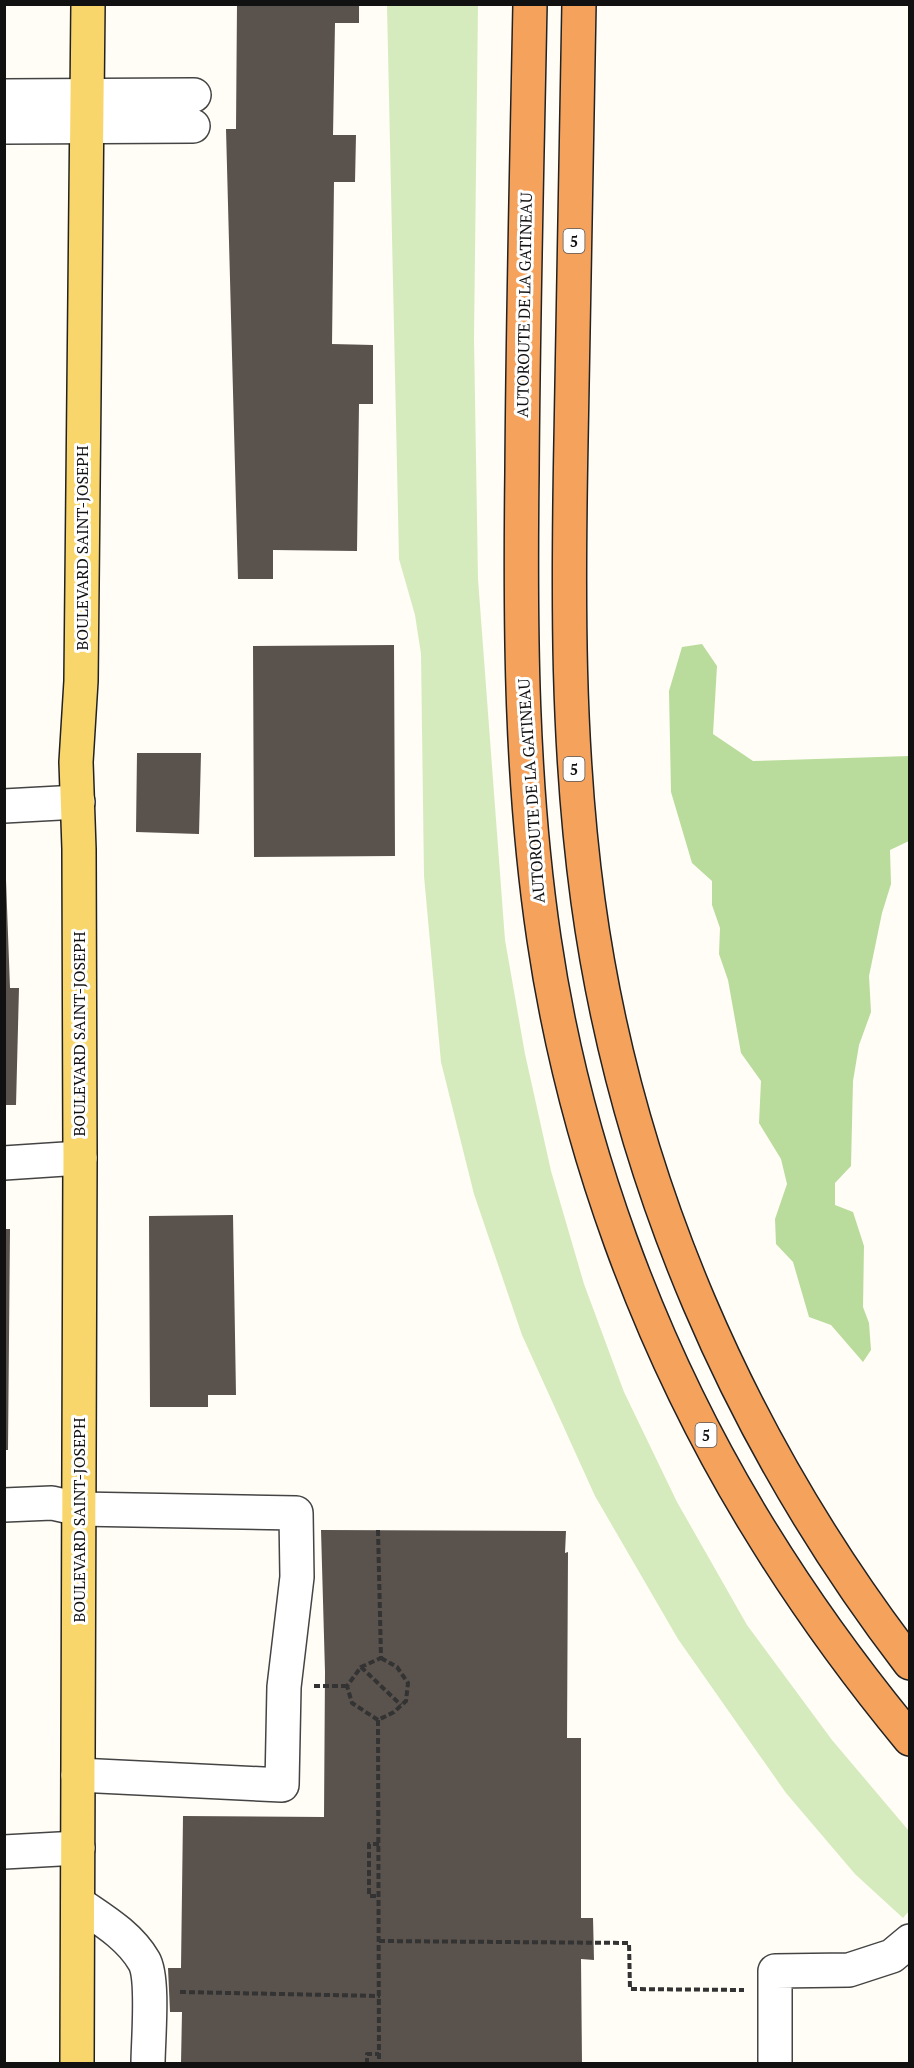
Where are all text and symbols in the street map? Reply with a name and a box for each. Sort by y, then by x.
street label: AUTOROUTE DE LA GATINEAU [511,192,537,418]
road number: 5 [564,229,584,253]
street label: BOULEVARD SAINT-JOSEPH [71,445,93,651]
street label: AUTOROUTE DE LA GATINEAU [512,678,550,904]
road number: 5 [564,757,584,781]
street label: BOULEVARD SAINT-JOSEPH [68,931,90,1137]
street label: BOULEVARD SAINT-JOSEPH [68,1417,90,1623]
road number: 5 [696,1423,716,1447]

